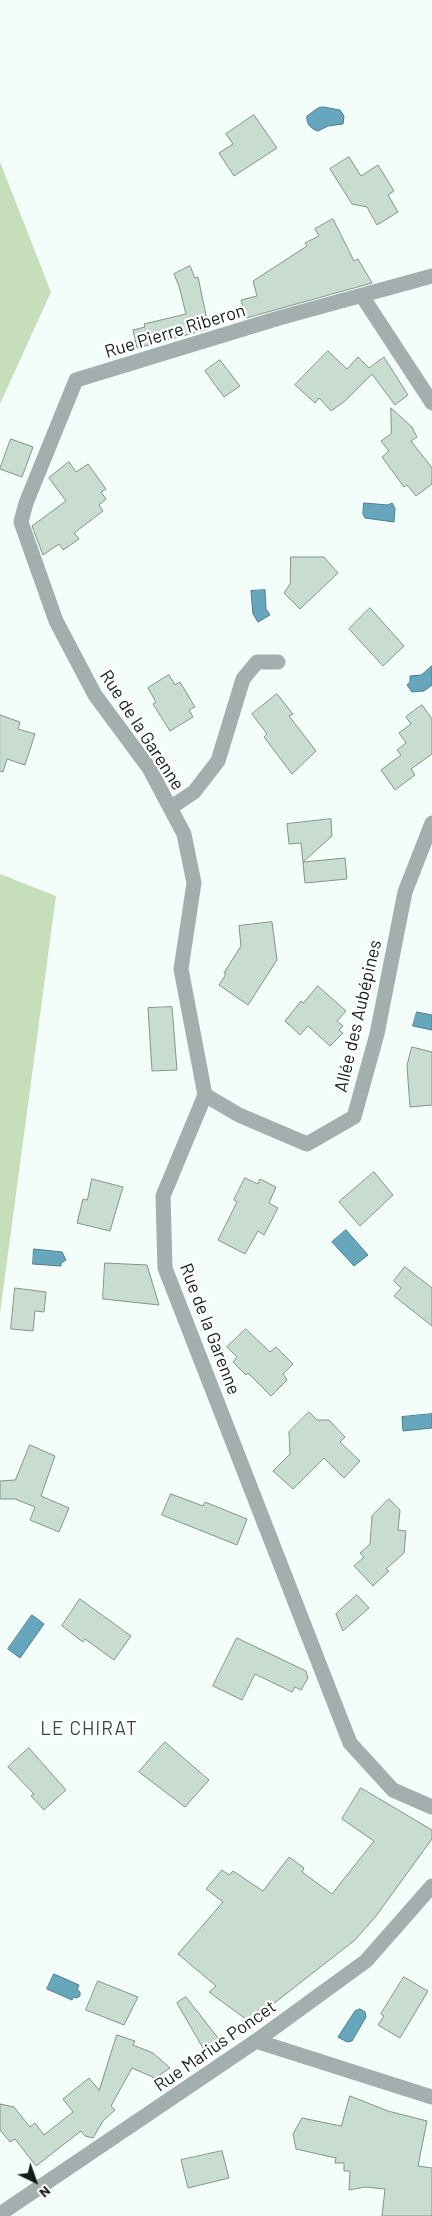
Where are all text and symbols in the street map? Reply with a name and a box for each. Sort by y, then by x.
street label: Rue Pierre Riberon [102,299,248,363]
street label: Rue de la Garenne [95,666,189,794]
street label: Allée des Aubépines [330,938,386,1094]
street label: Rue de la Garenne [175,1260,245,1398]
district label: LE CHIRAT [39,1718,139,1740]
street label: Rue Marius Poncet [150,1996,280,2096]
north arrow [10,2156,60,2206]
text: N [36,2183,55,2202]

